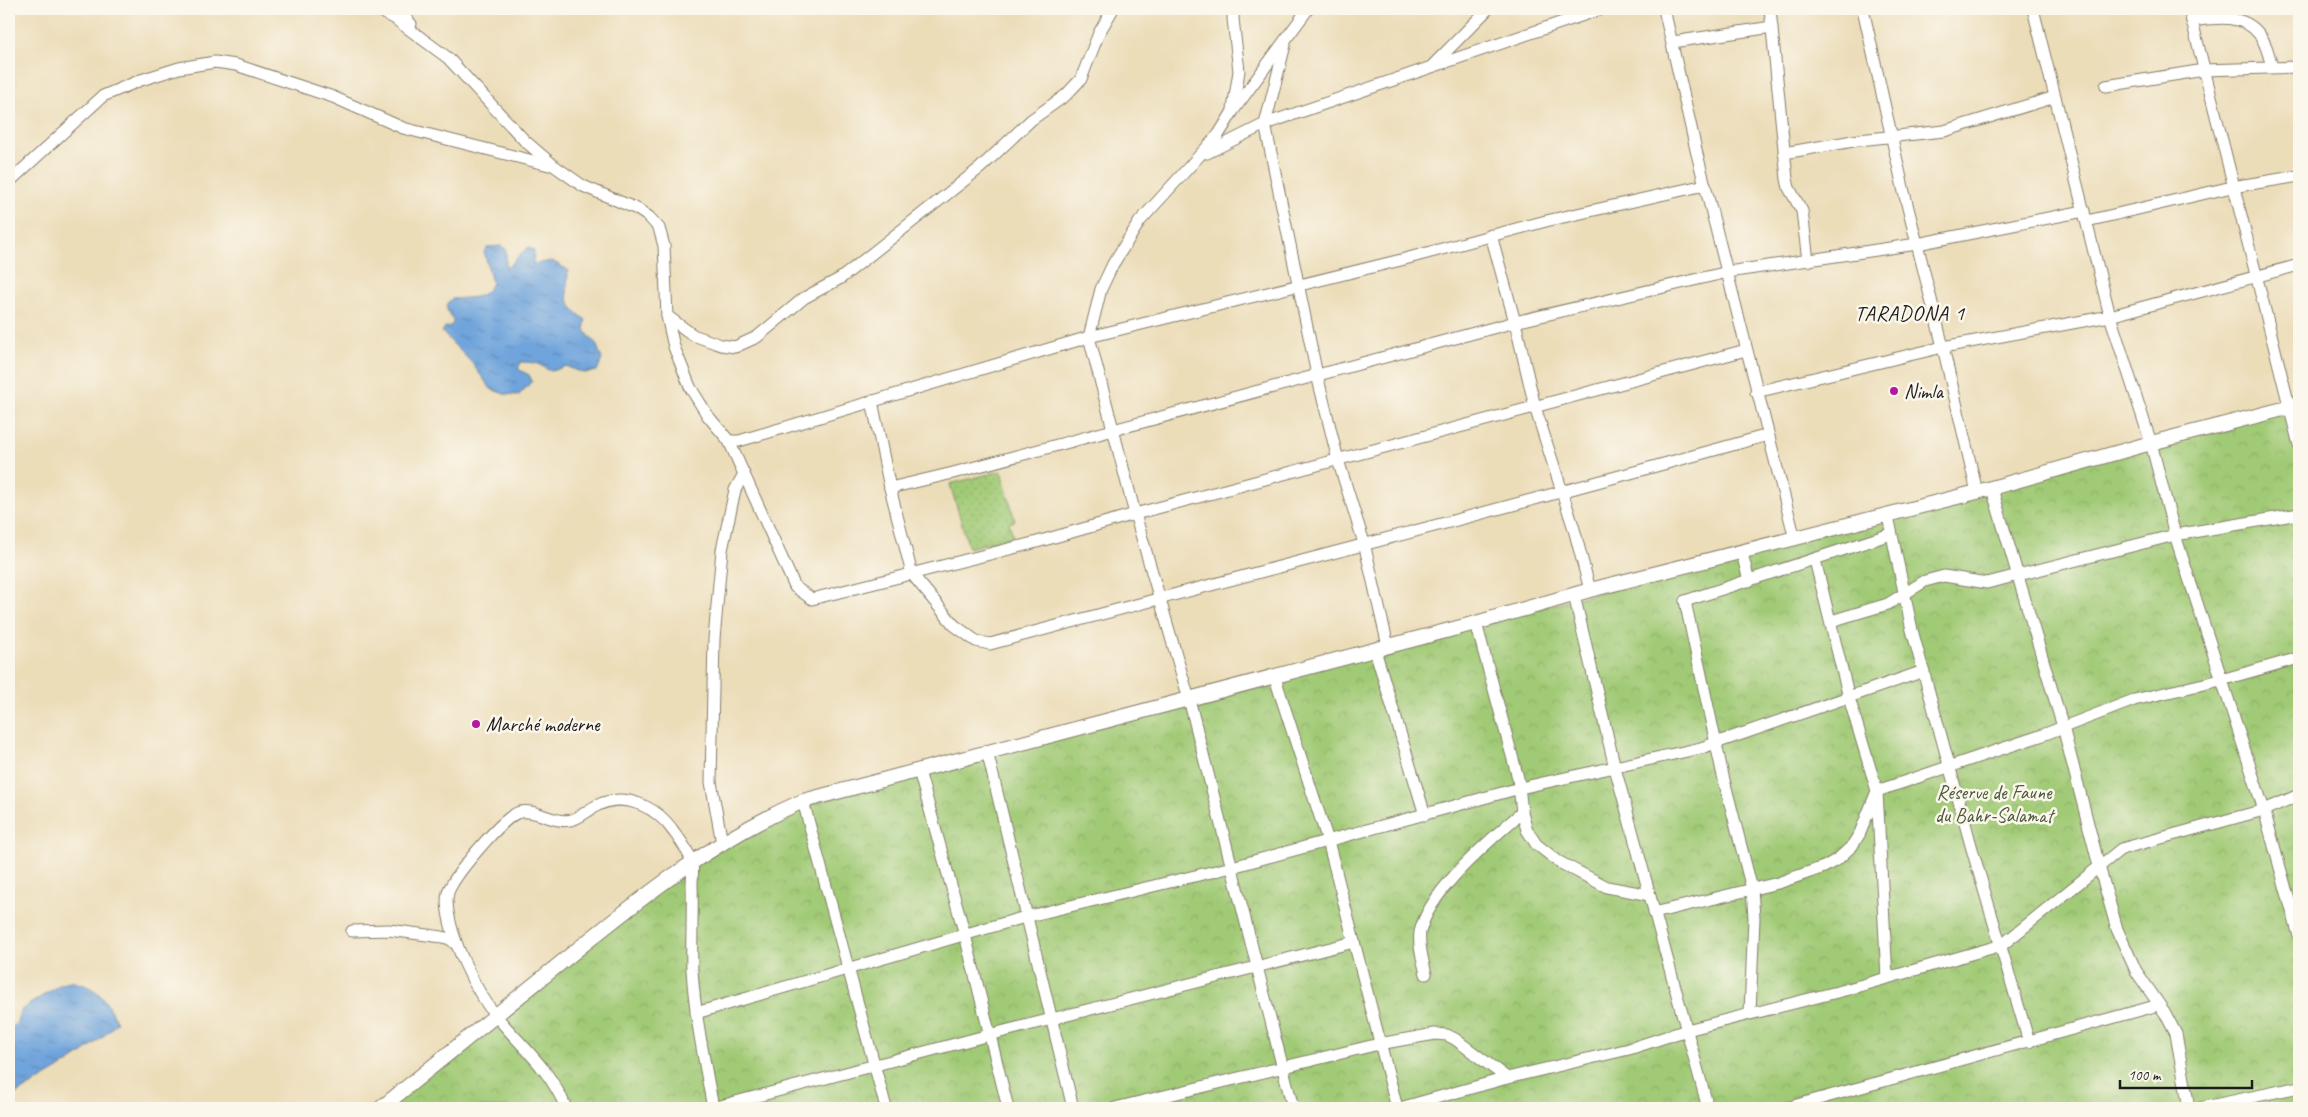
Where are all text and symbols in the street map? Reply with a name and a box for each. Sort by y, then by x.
district label: TARADONA 1 [1855,300,1966,326]
place label: Nimla [1904,379,1945,404]
marker: Nimla [1888,385,1900,397]
place label: Marché moderne [486,712,601,737]
marker: Marché moderne [470,718,482,730]
park label: Réserve de Faune du Bahr-Salamat [1935,780,2056,828]
scale bar [2120,1057,2253,1089]
text: 100 m [2128,1066,2162,1085]

